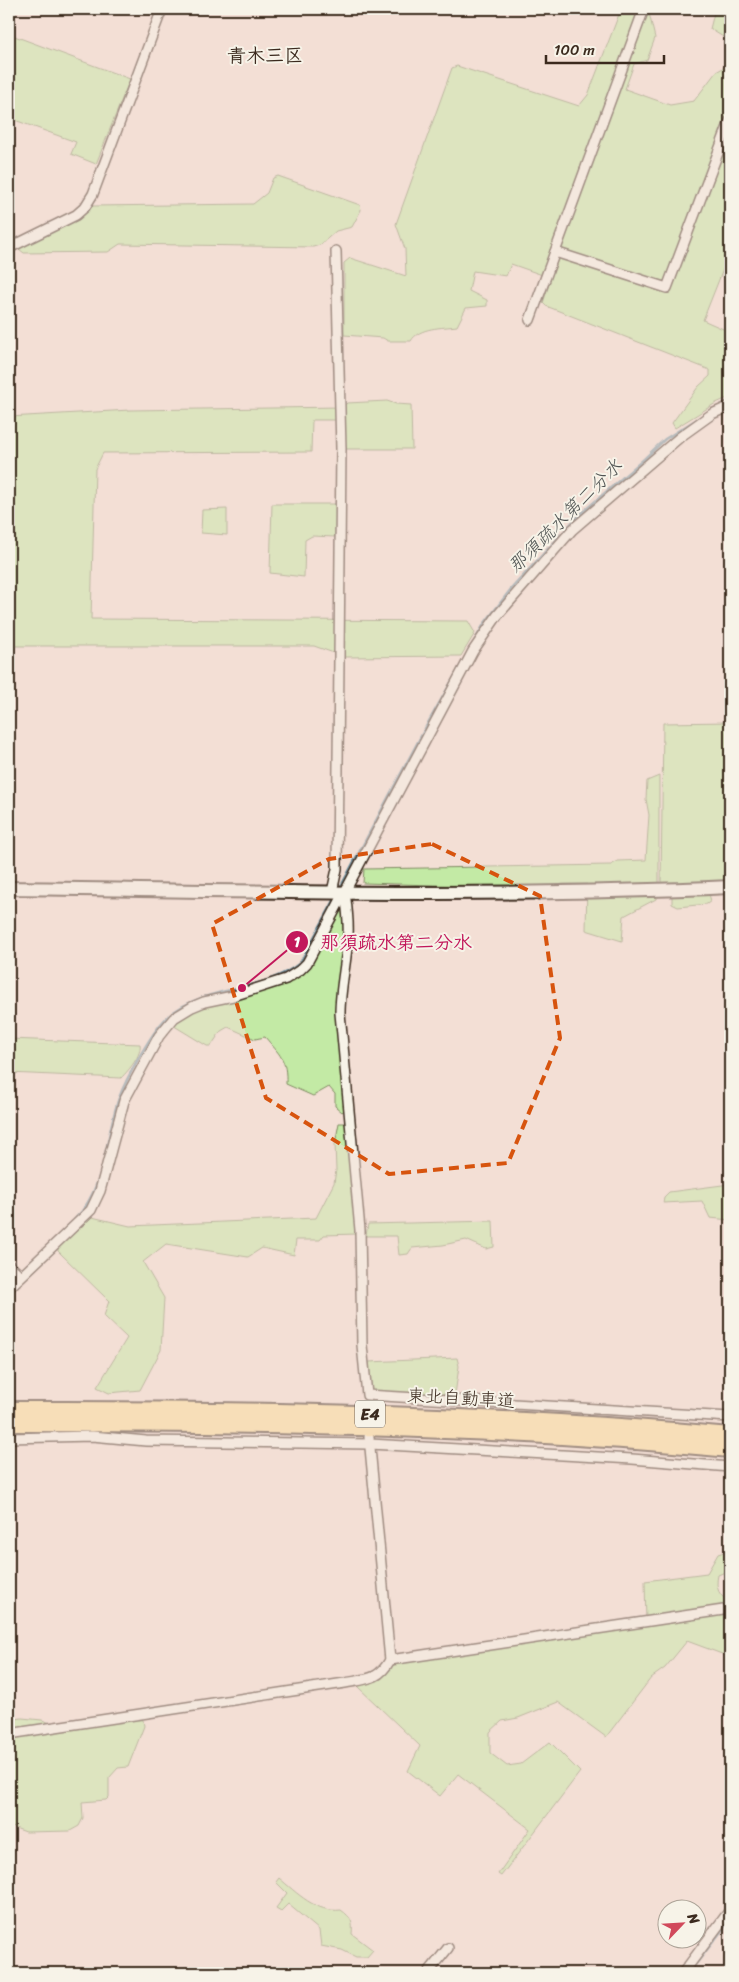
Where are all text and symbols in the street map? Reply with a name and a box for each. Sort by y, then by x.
scale bar [546,32,664,64]
text: 100 m [554,37,595,63]
district label: 青木三区 [227,39,303,72]
water label: 那須疏水第二分水 [500,451,630,581]
callout: 那須疏水第二分水 [285,925,482,959]
text: 那須疏水第二分水 [320,926,472,959]
text: 1 [294,929,301,955]
street label: 東北自動車道 [406,1379,516,1417]
road number: E4 [355,1400,385,1428]
north arrow [656,1900,706,1950]
text: N [680,1908,707,1929]

